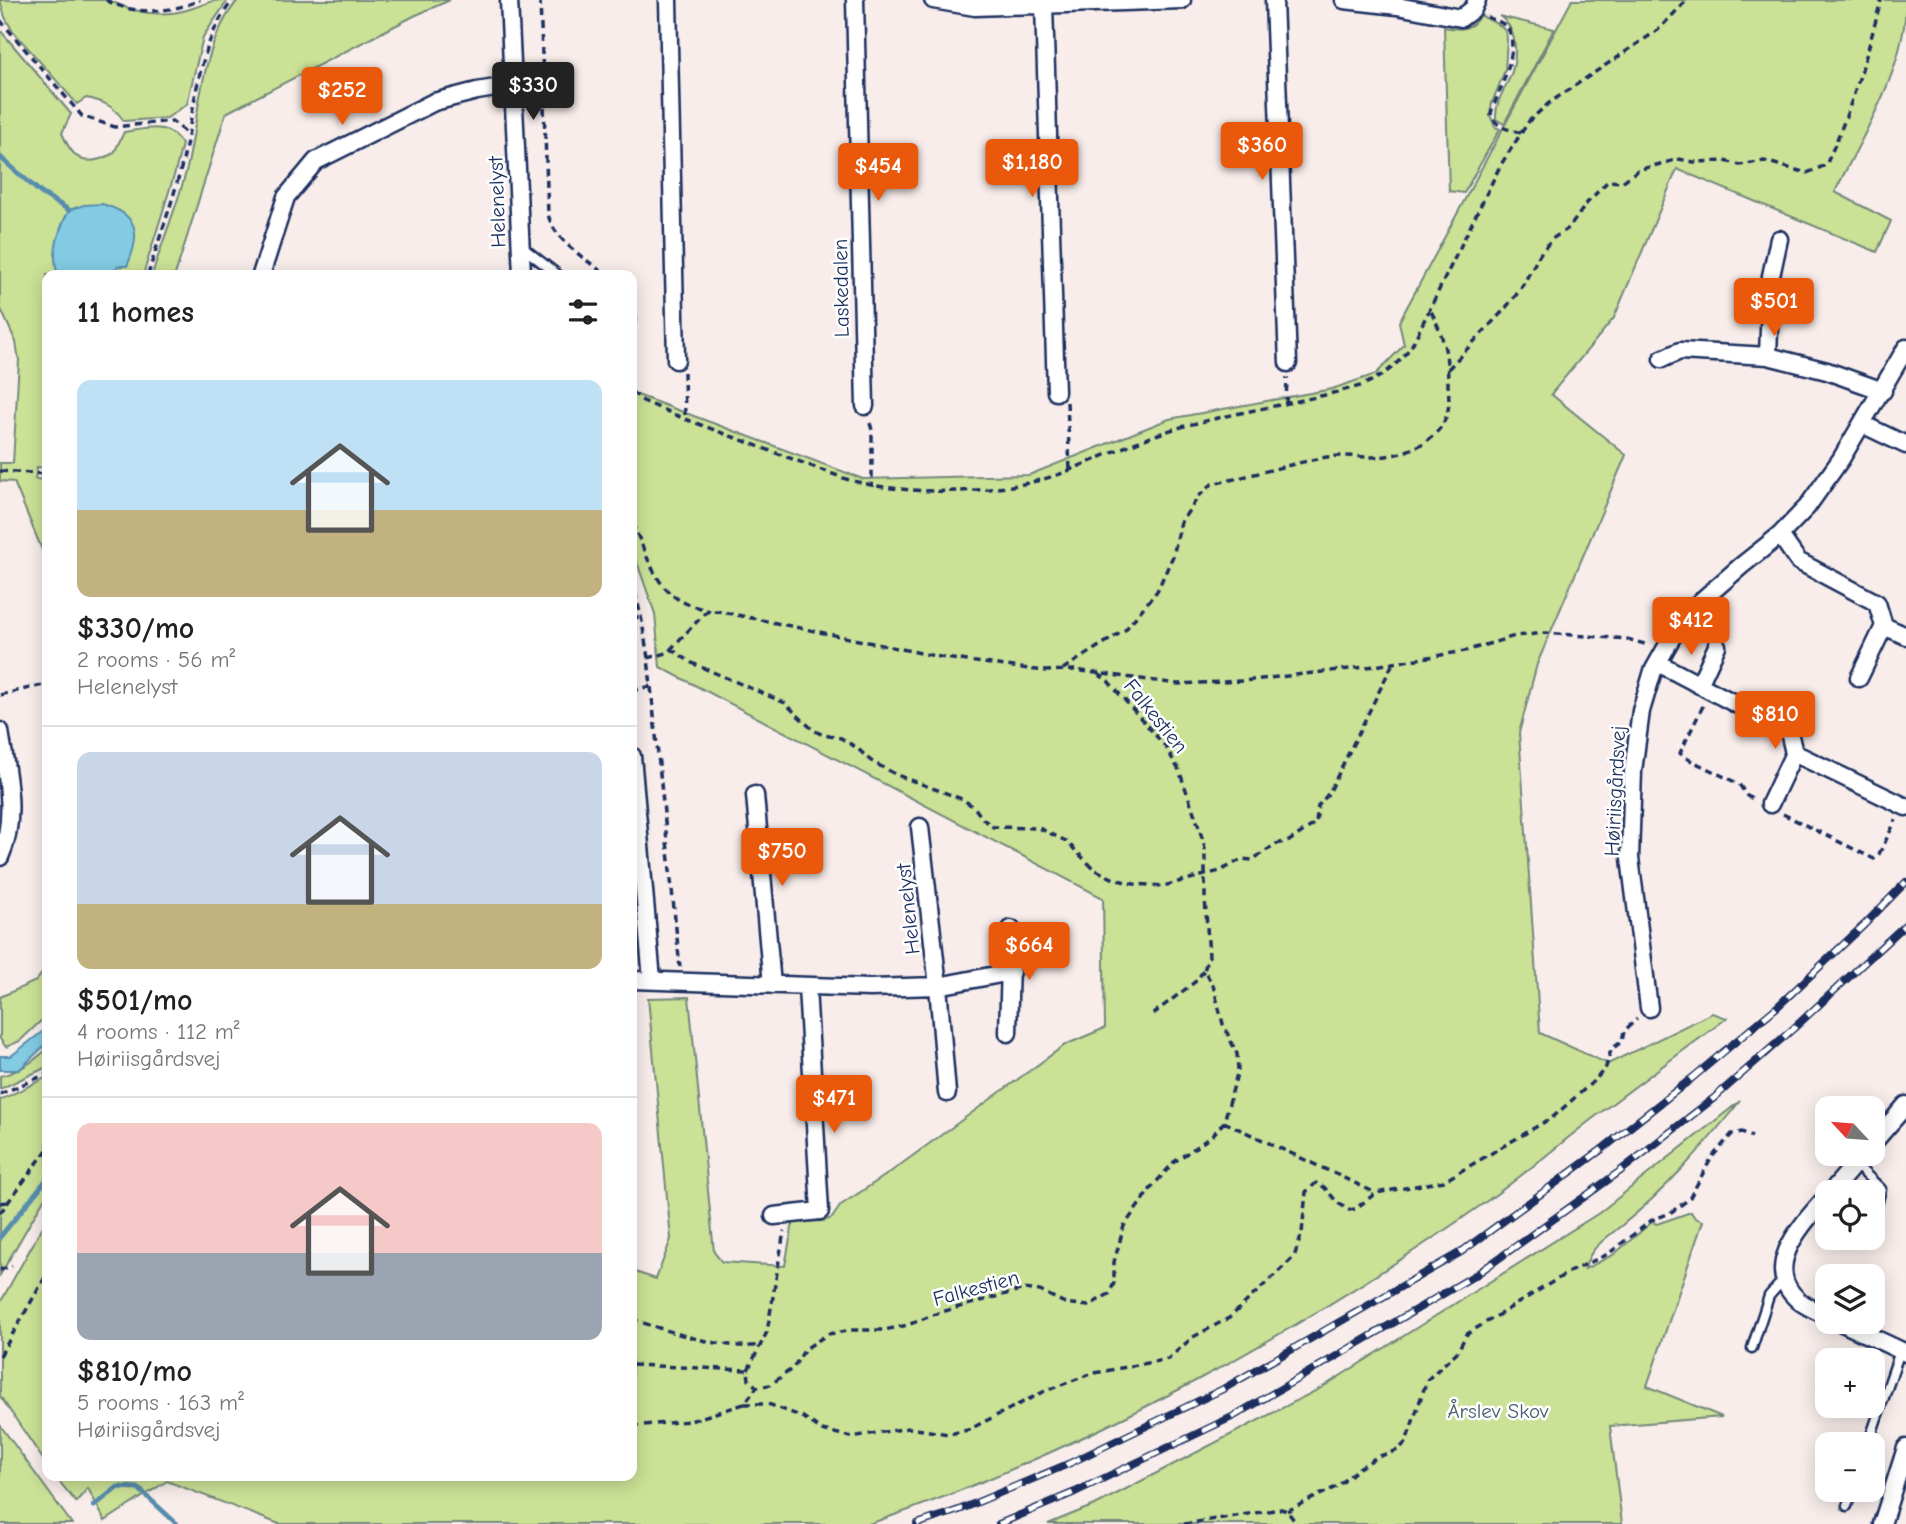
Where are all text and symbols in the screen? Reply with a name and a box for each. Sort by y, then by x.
pin: $330 [492,62,574,122]
pin: $252 [301,68,383,127]
text: $330 [508,71,558,98]
text: $252 [318,76,366,103]
pin: $360 [1221,122,1303,182]
text: $360 [1237,131,1287,158]
pin: $1,180 [975,140,1089,199]
pin: $454 [837,144,919,203]
text: $1,180 [1001,148,1063,175]
text: $454 [854,152,902,179]
street label: Helenelyst [483,155,511,248]
street label: Laskedalen [828,238,854,338]
pin: $501 [1733,278,1815,338]
text: $501 [1750,287,1798,314]
icon: filters [564,293,602,331]
text: 11 homes [77,295,194,330]
icon: home [277,425,403,551]
pin: $412 [1650,598,1732,657]
text: $412 [1668,606,1714,633]
text: $330/mo [77,611,194,646]
text: 2 rooms · 56 m² [77,646,235,673]
text: Helenelyst [77,673,177,700]
street label: Falkestien [1119,674,1193,758]
pin: $810 [1734,692,1816,751]
text: $810 [1751,700,1799,727]
street label: Høiriisgårdsvej [1600,725,1630,857]
icon: home [277,797,403,923]
pin: $750 [741,828,823,888]
text: $750 [757,837,807,864]
street label: Helenelyst [891,861,925,956]
pin: $664 [988,922,1070,982]
text: $664 [1005,931,1053,958]
text: $501/mo [77,983,192,1018]
text: 4 rooms · 112 m² [77,1018,240,1045]
text: Høiriisgårdsvej [77,1045,220,1072]
pin: $471 [793,1076,875,1135]
text: $471 [812,1084,856,1111]
north arrow [1815,1096,1885,1166]
map controls [1815,1096,1885,1502]
icon: home [277,1168,403,1294]
button: locate [1815,1180,1885,1250]
button: layers [1815,1264,1885,1334]
street label: Falkestien [930,1265,1022,1311]
button: + [1815,1348,1885,1418]
text: $810/mo [77,1354,192,1389]
text: 5 rooms · 163 m² [77,1389,244,1416]
park label: Årslev Skov [1447,1399,1549,1423]
text: Høiriisgårdsvej [77,1416,220,1443]
button: − [1815,1432,1885,1502]

